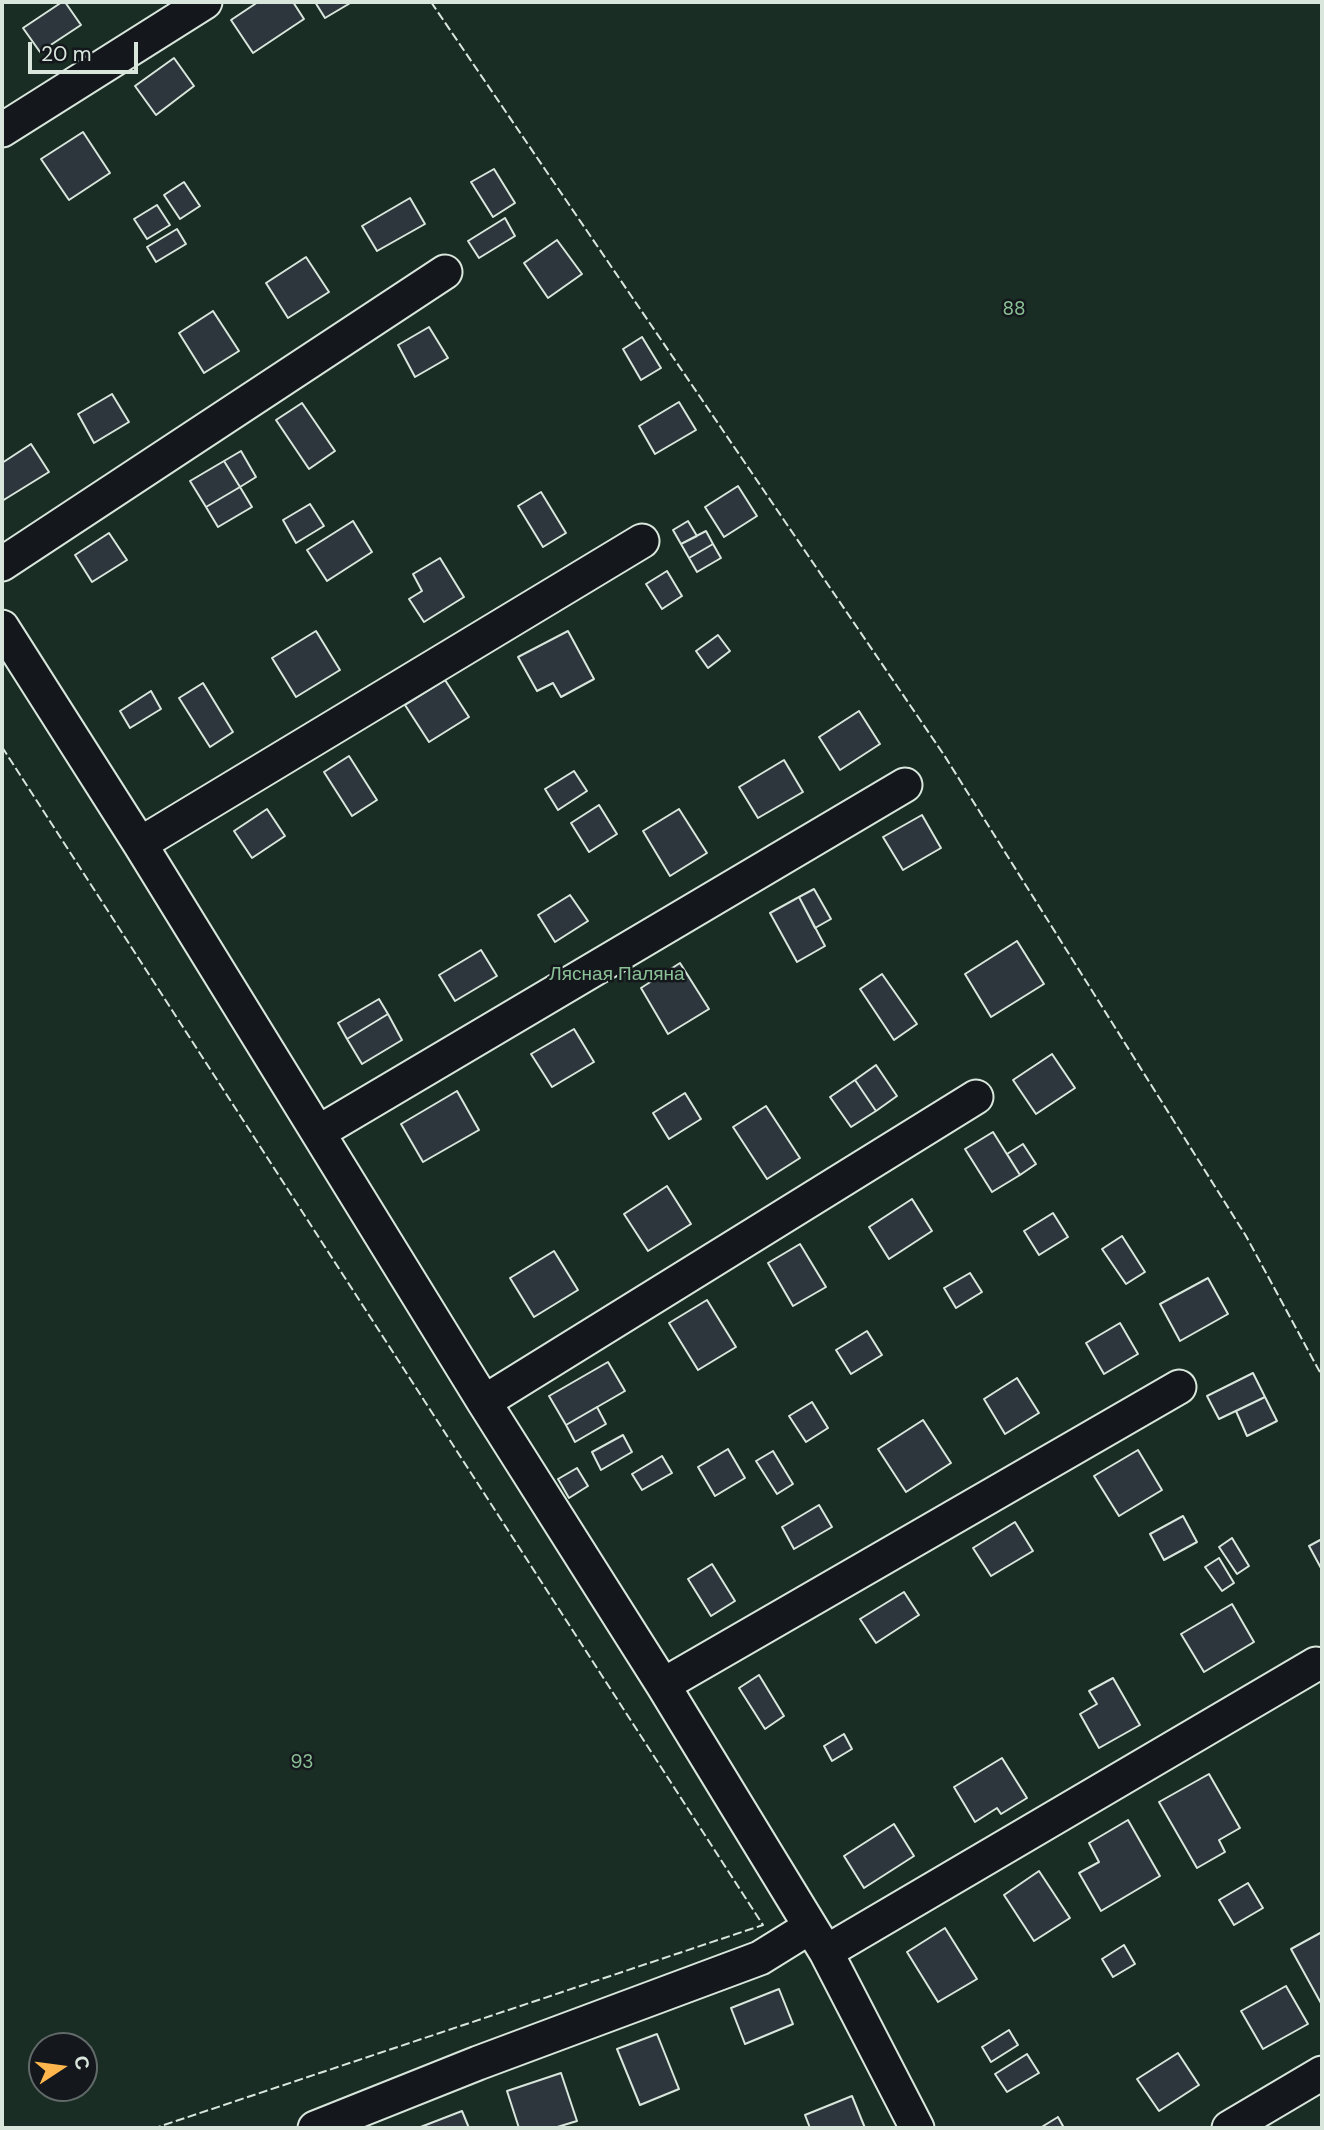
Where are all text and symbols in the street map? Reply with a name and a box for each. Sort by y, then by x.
scale bar [32,28,142,72]
text: 20 m [41,40,92,68]
park label: 88 [1002,299,1026,321]
park label: Лясная Паляна [549,964,685,986]
park label: 93 [291,1752,313,1774]
north arrow [28,2032,98,2102]
text: С [68,2053,96,2072]

